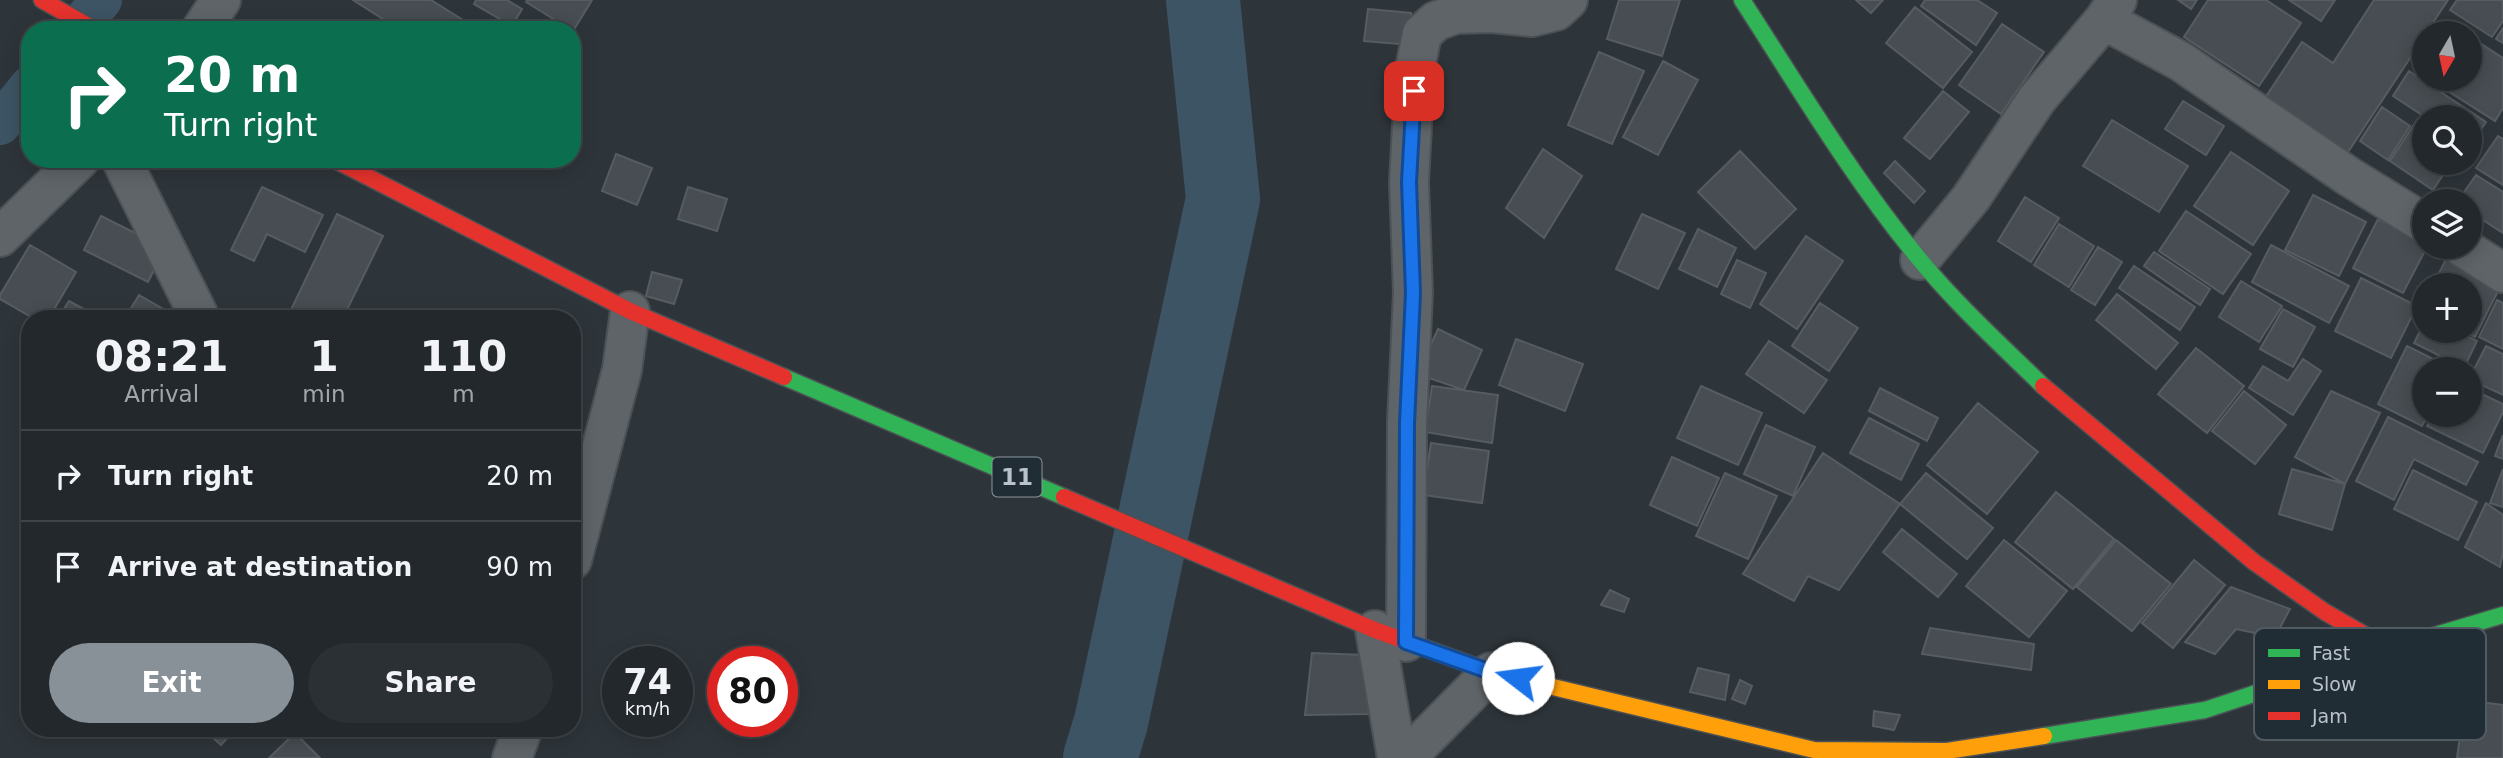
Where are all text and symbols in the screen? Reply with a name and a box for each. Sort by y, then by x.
north arrow [2412,21,2482,91]
map controls [2412,21,2482,427]
text: 20 m [164,47,300,104]
icon: right [49,49,140,140]
pin [1384,61,1444,121]
icon: arrive [1395,72,1433,110]
button: search [2412,105,2482,175]
text: Turn right [164,106,317,144]
button: layers [2412,189,2482,259]
button: + [2412,273,2482,343]
text: 08:21 [95,332,229,381]
text: 1 [309,332,339,381]
text: 110 [420,332,507,381]
button: − [2412,357,2482,427]
text: Arrival [124,381,199,407]
text: min [302,381,346,407]
text: m [452,381,475,407]
icon: right [49,457,87,495]
road number: 11 [992,457,1042,496]
text: Turn right [108,461,253,491]
text: 20 m [486,461,553,491]
icon: arrive [49,548,87,586]
text: Arrive at destination [108,552,412,582]
text: 90 m [486,552,553,582]
legend [2254,628,2486,740]
position arrow [1481,641,1555,715]
text: Fast [2312,642,2350,664]
button: Exit [49,643,294,723]
button: Share [308,643,553,723]
speed limit sign: 80 [707,646,798,737]
text: 74 [623,662,672,702]
text: Slow [2312,673,2357,695]
text: km/h [625,698,670,719]
text: Jam [2311,705,2348,727]

